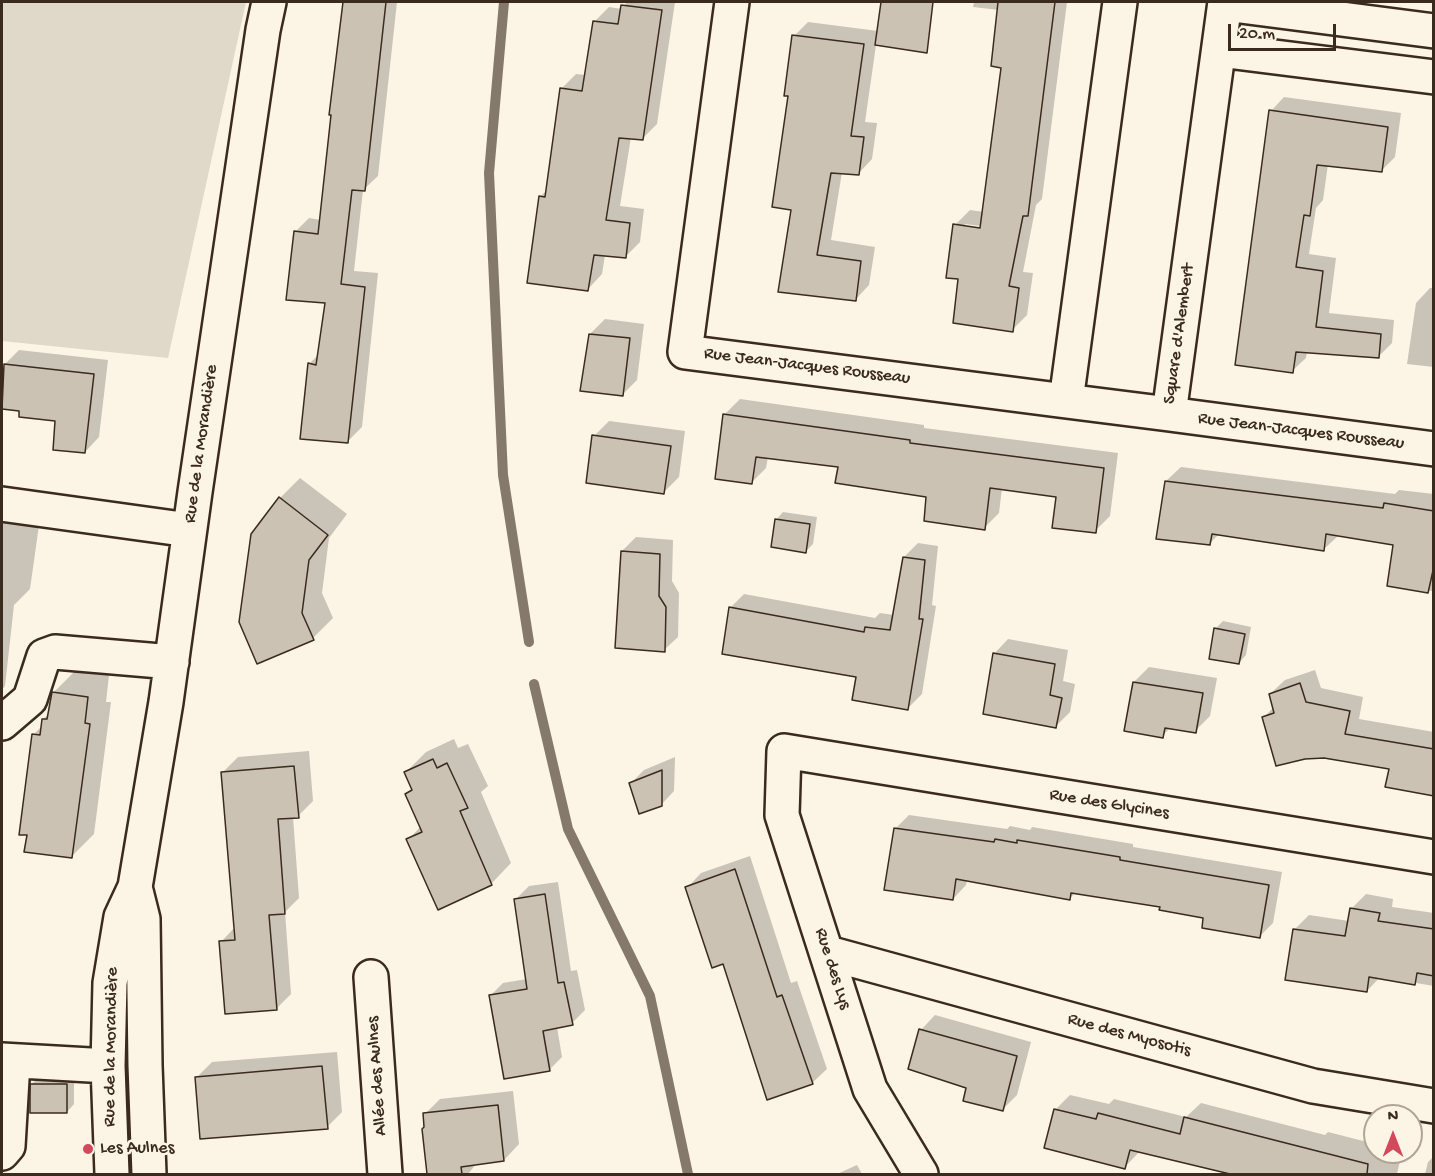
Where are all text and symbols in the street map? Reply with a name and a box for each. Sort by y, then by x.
scale bar [1231,12,1339,50]
text: 20 m [1239,24,1275,45]
street label: Square d'Alembert [1159,262,1201,406]
street label: Rue Jean-Jacques Rousseau [703,344,911,390]
street label: Rue de la Morandière [180,363,224,525]
street label: Rue Jean-Jacques Rousseau [1197,409,1405,455]
street label: Rue des Glycines [1048,785,1170,825]
street label: Rue des Lys [809,926,855,1012]
street label: Rue de la Morandière [100,967,124,1127]
street label: Rue des Myosotis [1065,1009,1193,1063]
street label: Allée des Aulnes [363,1016,393,1136]
north arrow [1363,1104,1423,1164]
text: N [1388,1108,1398,1127]
place label: Les Aulnes [100,1138,174,1160]
marker: Les Aulnes [81,1142,95,1156]

